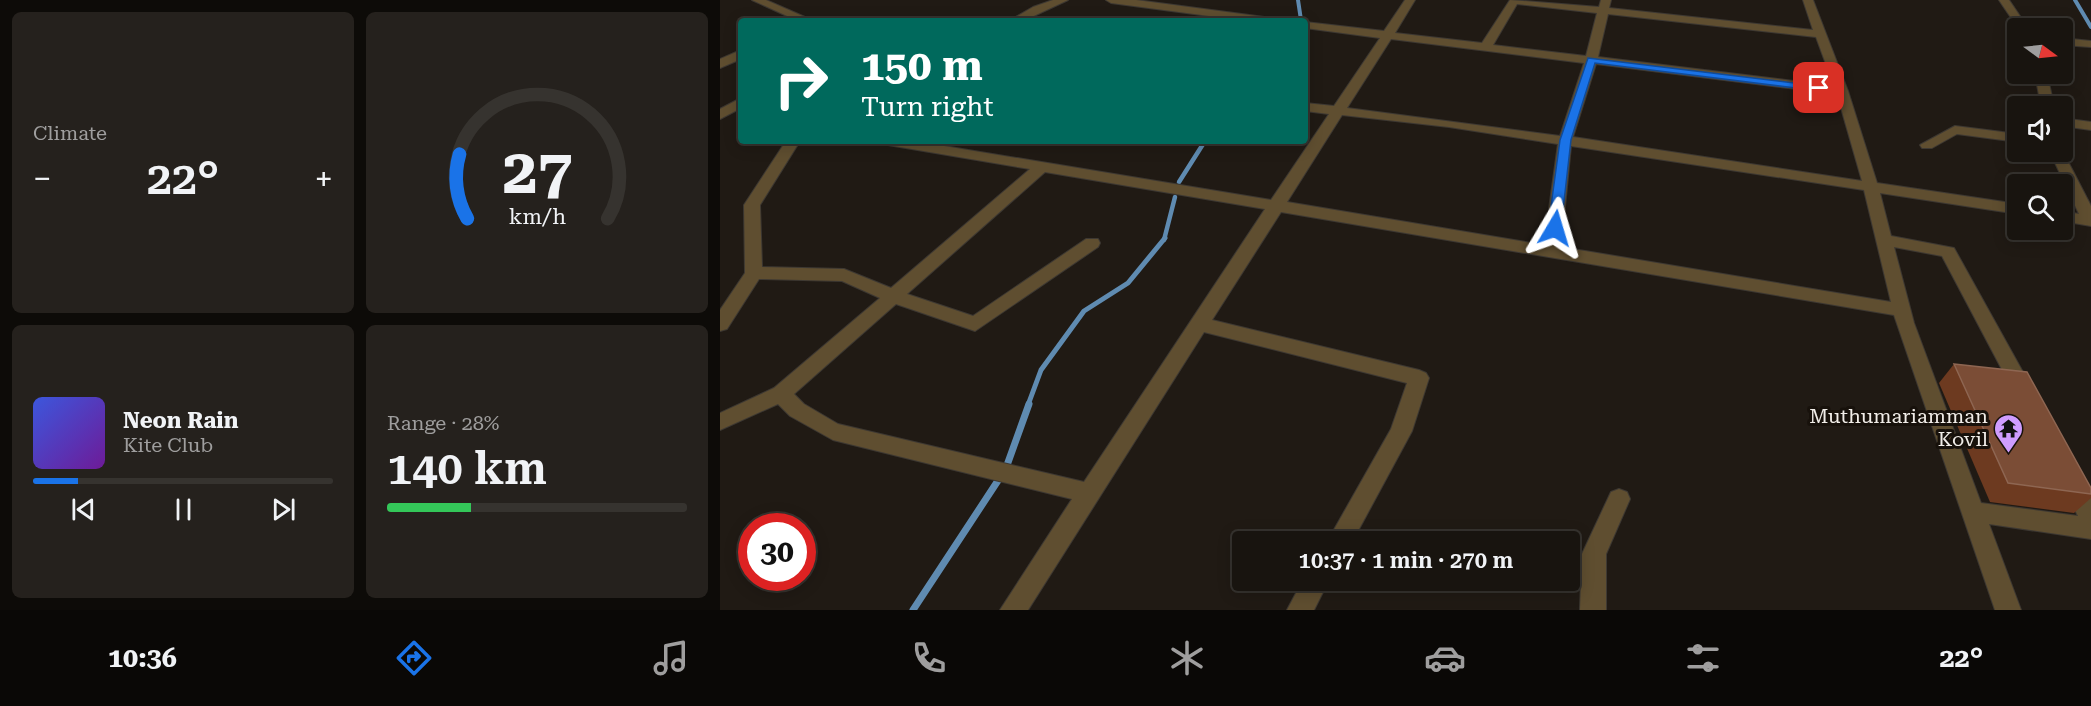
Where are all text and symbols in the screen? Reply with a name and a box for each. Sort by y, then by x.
north arrow [2007,18,2073,84]
map controls [2007,18,2073,240]
text: 150 m [861,41,983,90]
icon: right [762,42,840,120]
pin [1793,62,1844,113]
icon: arrive [1802,71,1835,104]
text: Turn right [861,91,994,123]
button: sound [2007,96,2073,162]
text: Climate [33,121,107,145]
text: 27 [502,135,572,208]
text: 22° [147,152,219,205]
text: − [33,159,51,198]
text: + [315,159,333,198]
button: search [2007,174,2073,240]
position arrow [1523,196,1587,260]
text: km/h [508,205,566,230]
place label: Muthumariamman Kovil [1809,404,1988,451]
text: Neon Rain [123,408,238,433]
text: Range · 28% [387,411,499,435]
temple icon: Muthumariamman Kovil [1993,412,2025,454]
text: Kite Club [123,433,213,457]
text: 140 km [387,442,547,495]
icon: previous [67,493,100,526]
icon: pause [167,493,200,526]
icon: next [267,493,300,526]
speed limit sign: 30 [738,513,816,591]
text: 10:37 · 1 min · 270 m [1299,548,1513,573]
icon: directions [393,637,435,679]
icon: music [650,637,692,679]
icon: phone [908,637,950,679]
icon: climate [1166,637,1208,679]
icon: car [1424,637,1466,679]
icon: filters [1682,637,1724,679]
text: 10:36 [108,642,177,674]
text: 22° [1939,642,1983,674]

